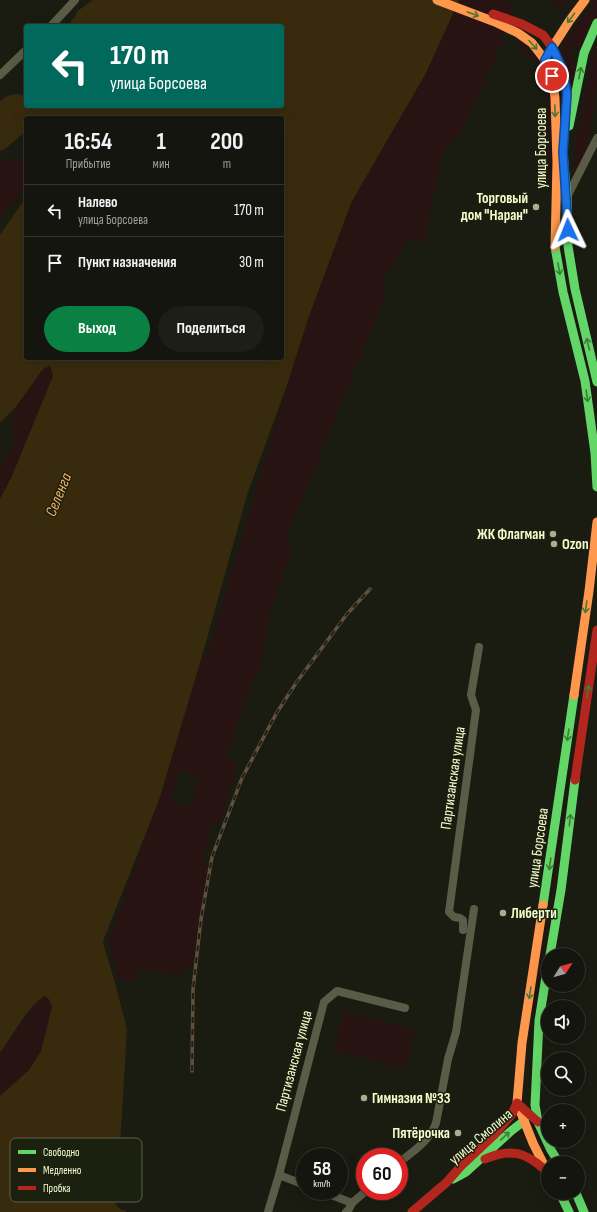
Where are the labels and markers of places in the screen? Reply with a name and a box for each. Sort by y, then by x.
pin [535,59,569,93]
place label: Торговый дом "Наран" [461,189,528,225]
marker: Торговый дом "Наран" [531,202,541,212]
place label: ЖК Флагман [477,525,545,544]
marker: ЖК Флагман [548,529,558,539]
place label: Ozon [562,535,589,554]
marker: Ozon [549,539,559,549]
place label: Либерти [511,904,557,923]
marker: Либерти [498,908,508,918]
place label: Гимназия №33 [372,1089,451,1108]
marker: Гимназия №33 [359,1093,369,1103]
place label: Пятёрочка [392,1124,450,1143]
marker: Пятёрочка [453,1128,463,1138]

